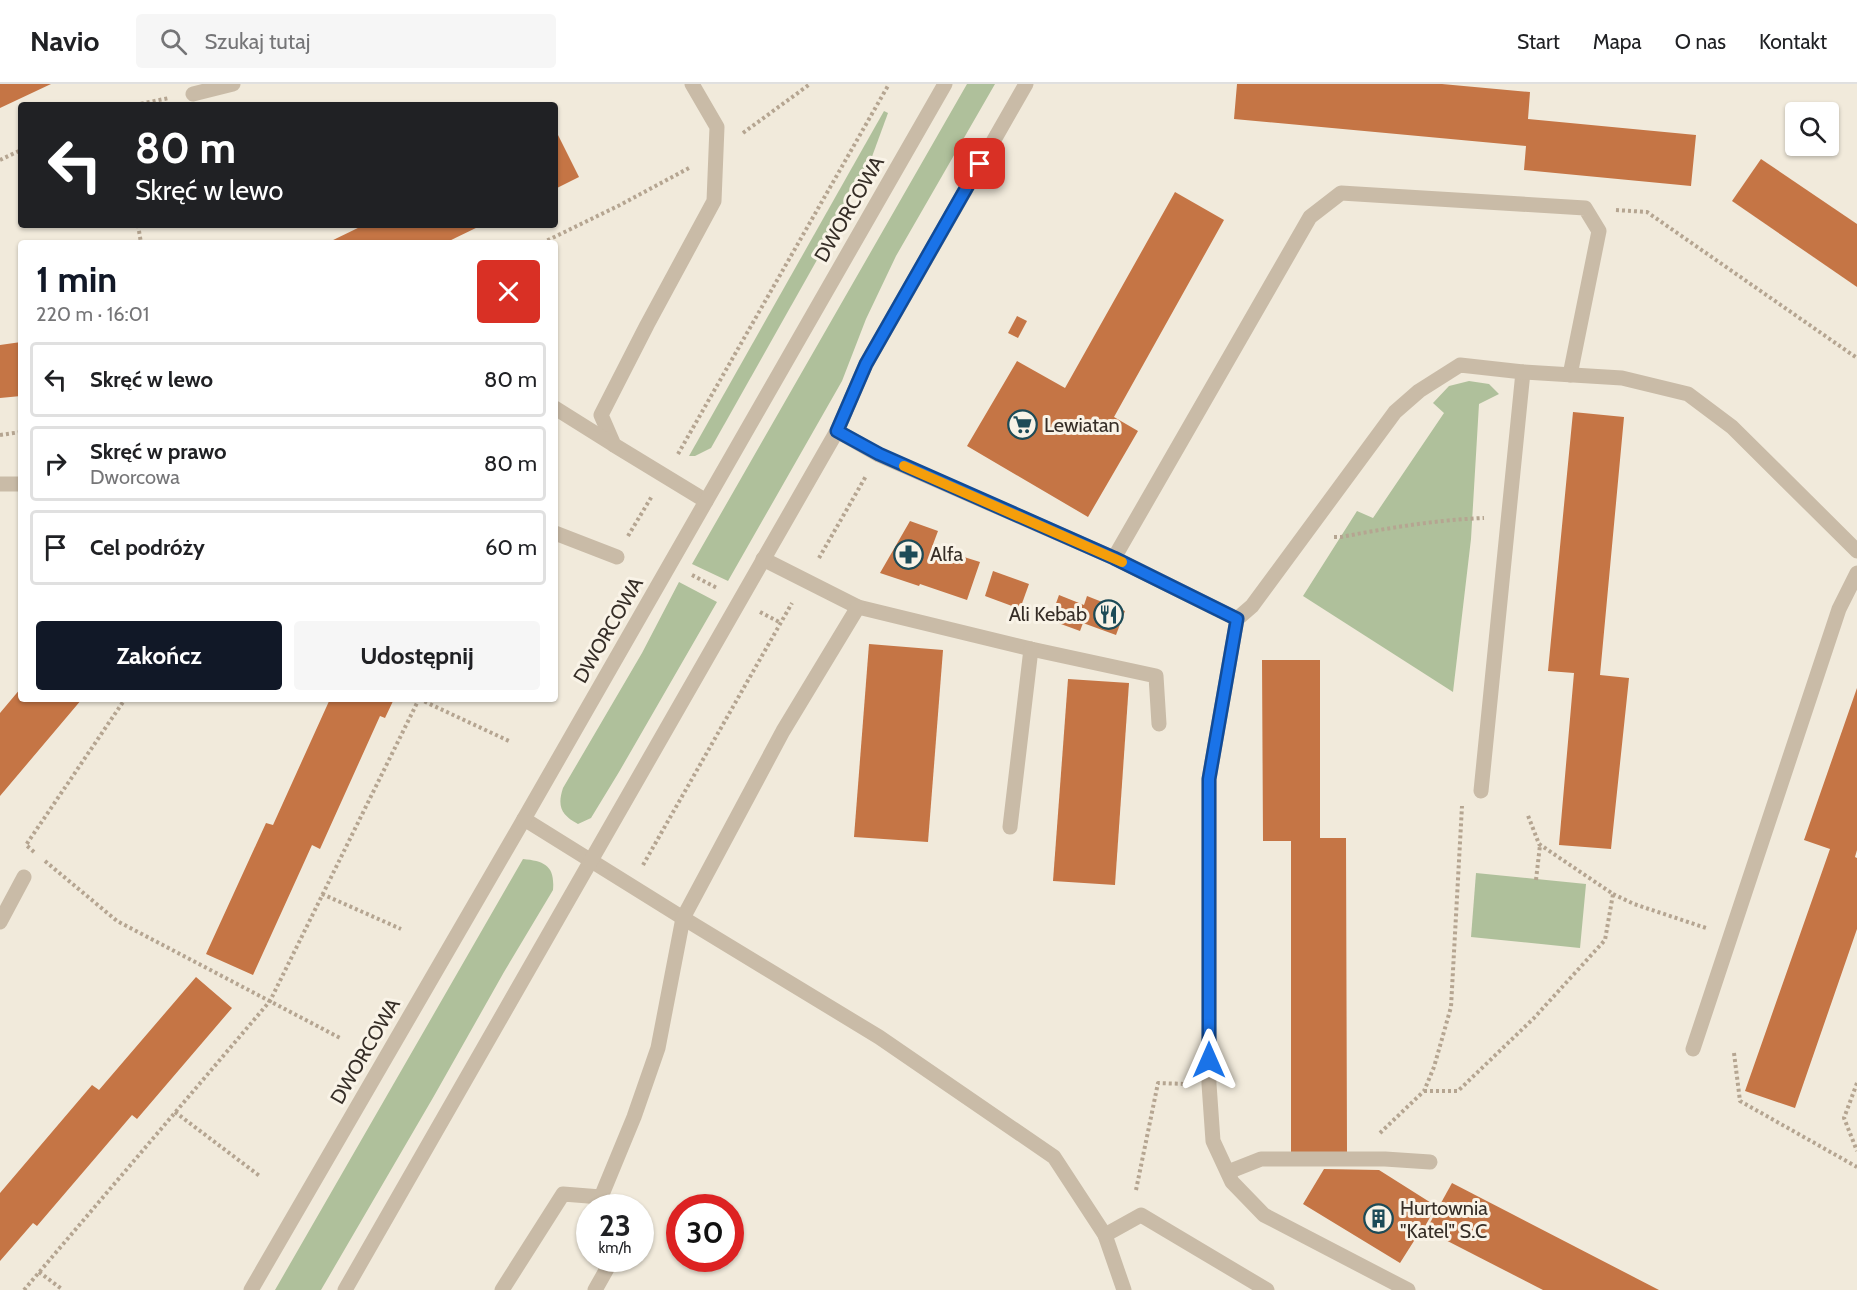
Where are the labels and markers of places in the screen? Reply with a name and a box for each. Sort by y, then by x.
pin [954,138,1005,189]
supermarket icon: Lewiatan [1007,409,1039,441]
place label: Lewiatan [1044,413,1120,437]
pharmacy icon: Alfa [893,538,925,570]
place label: Alfa [930,542,963,566]
restaurant icon: Ali Kebab [1092,598,1124,630]
place label: Ali Kebab [1009,602,1087,626]
place label: Hurtownia "Katel" S.C [1400,1196,1488,1243]
building icon: Hurtownia "Katel" S.C [1363,1203,1395,1235]

